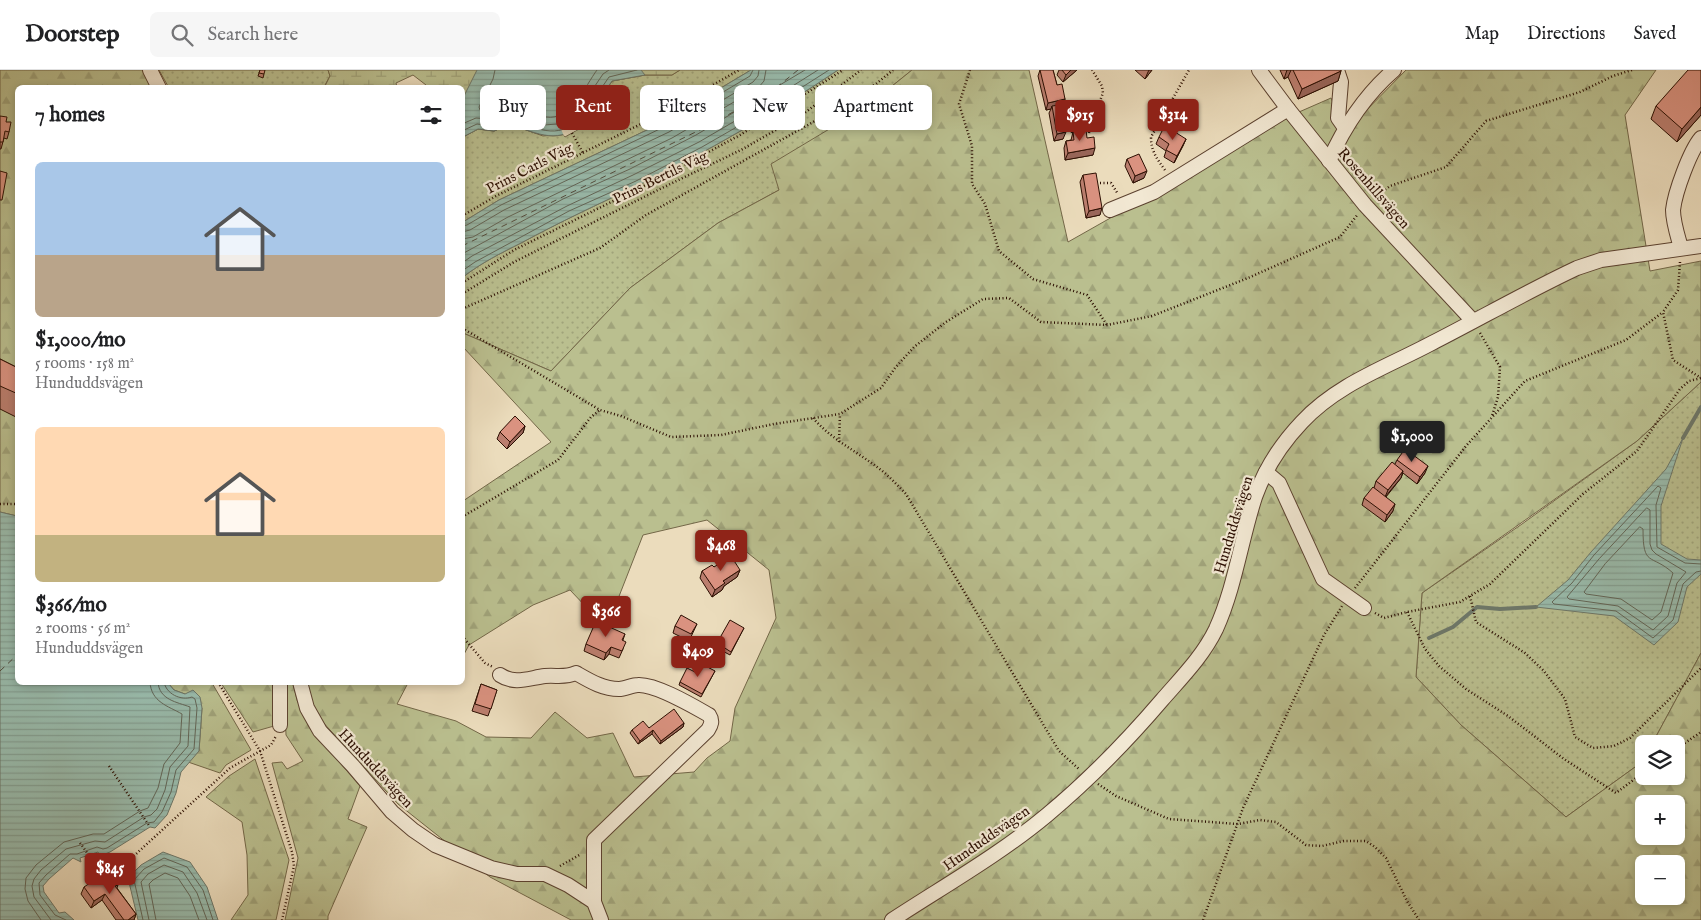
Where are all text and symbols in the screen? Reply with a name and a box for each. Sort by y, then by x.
search box [150,12,500,57]
text: Doorstep [25,19,120,50]
icon: search [168,21,196,49]
text: Search here [208,23,298,47]
text: Map [1465,23,1499,46]
text: Directions [1527,23,1605,46]
text: Saved [1633,23,1676,46]
chip: Buy [480,85,546,130]
chip: Rent [556,85,630,130]
chip: Filters [640,85,724,130]
chip: New [734,85,805,130]
chip: Apartment [815,85,932,130]
pin: $314 [1143,98,1203,141]
pin: $915 [1050,100,1110,142]
icon: filters [417,101,445,129]
text: 7 homes [35,102,105,129]
text: $314 [1159,105,1187,125]
text: $915 [1066,106,1094,126]
street label: Prins Carls Väg [483,138,576,198]
street label: Rosenhillsvägen [1333,144,1414,233]
street label: Prins Bertils Väg [610,146,712,209]
icon: home [195,194,285,284]
text: $1,000/mo [35,327,126,354]
text: 5 rooms · 158 m² [35,354,134,374]
text: Hunduddsvägen [35,374,143,394]
pin: $1,000 [1371,420,1453,463]
text: $1,000 [1391,427,1433,447]
icon: home [195,459,285,549]
street label: Hunduddsvägen [1210,474,1257,577]
pin: $468 [691,530,751,572]
text: $468 [706,536,736,556]
text: $366/mo [35,592,107,619]
pin: $366 [576,596,636,638]
text: $366 [592,602,620,622]
text: 2 rooms · 56 m² [35,619,130,639]
pin: $409 [668,636,728,678]
text: Hunduddsvägen [35,639,143,659]
text: $409 [682,642,714,662]
street label: Hunduddsvägen [334,725,417,812]
map controls [1635,735,1685,905]
button: layers [1635,735,1685,785]
button: + [1635,795,1685,845]
street label: Hunduddsvägen [939,801,1033,875]
pin: $845 [80,852,140,895]
button: − [1635,855,1685,905]
text: $845 [96,859,124,879]

